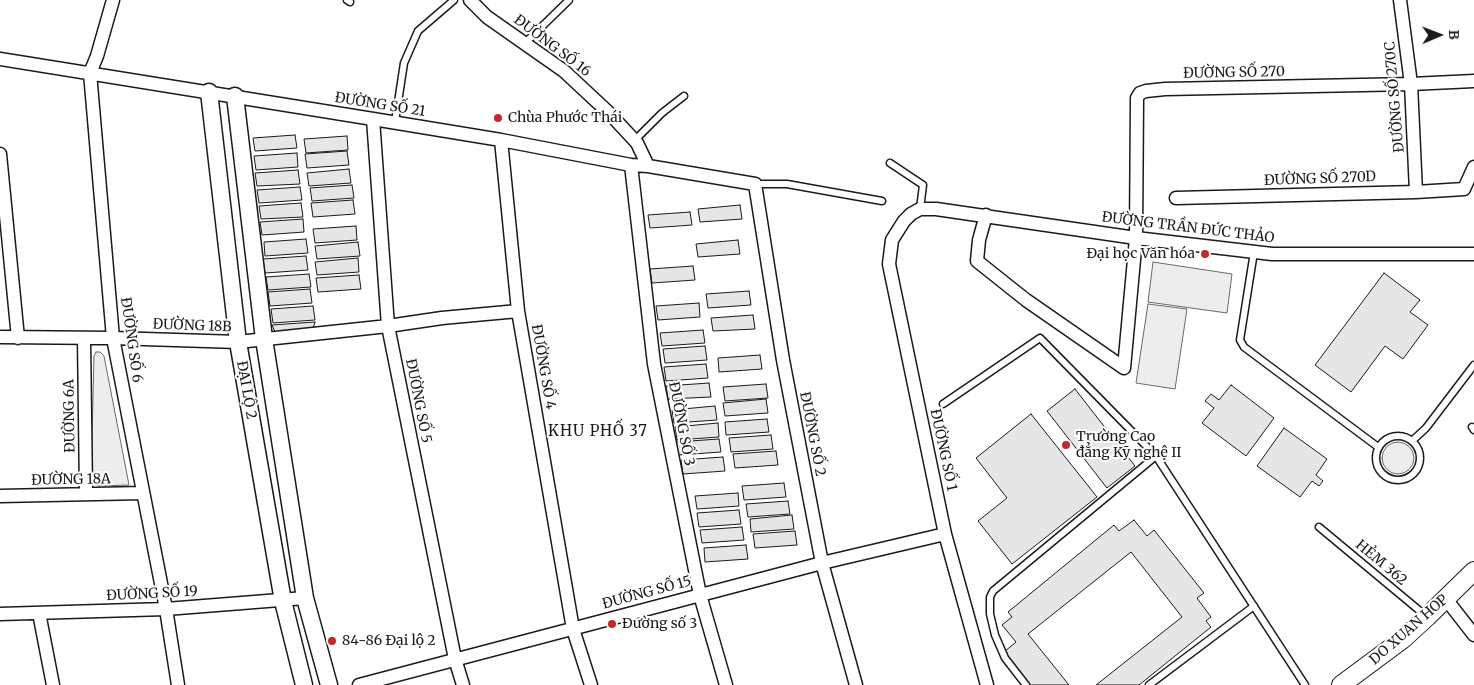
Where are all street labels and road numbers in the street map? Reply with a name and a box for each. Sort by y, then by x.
street label: ĐƯỜNG SỐ 16 [510,12,594,80]
street label: ĐƯỜNG SỐ 270C [1382,41,1408,153]
street label: ĐƯỜNG SỐ 270 [1183,64,1285,82]
street label: ĐƯỜNG SỐ 21 [333,90,427,120]
street label: ĐƯỜNG SỐ 270D [1264,169,1376,189]
street label: ĐƯỜNG TRẦN ĐỨC THẢO [1101,209,1275,247]
street label: ĐƯỜNG SỐ 6 [117,296,145,384]
street label: ĐƯỜNG 18B [152,316,232,336]
street label: ĐƯỜNG SỐ 4 [527,323,559,411]
street label: ĐƯỜNG SỐ 5 [402,357,434,445]
street label: ĐẠI LỘ 2 [233,360,259,420]
street label: ĐƯỜNG 6A [61,379,79,453]
street label: ĐƯỜNG SỐ 3 [665,380,697,468]
street label: ĐƯỜNG SỐ 2 [796,390,828,478]
street label: ĐƯỜNG SỐ 1 [926,407,960,493]
street label: ĐƯỜNG 18A [31,471,111,489]
street label: HẺM 362 [1352,537,1410,589]
street label: ĐƯỜNG SỐ 15 [601,573,693,613]
street label: ĐƯỜNG SỐ 19 [106,583,198,605]
street label: DO XUAN HOP [1366,591,1452,669]

